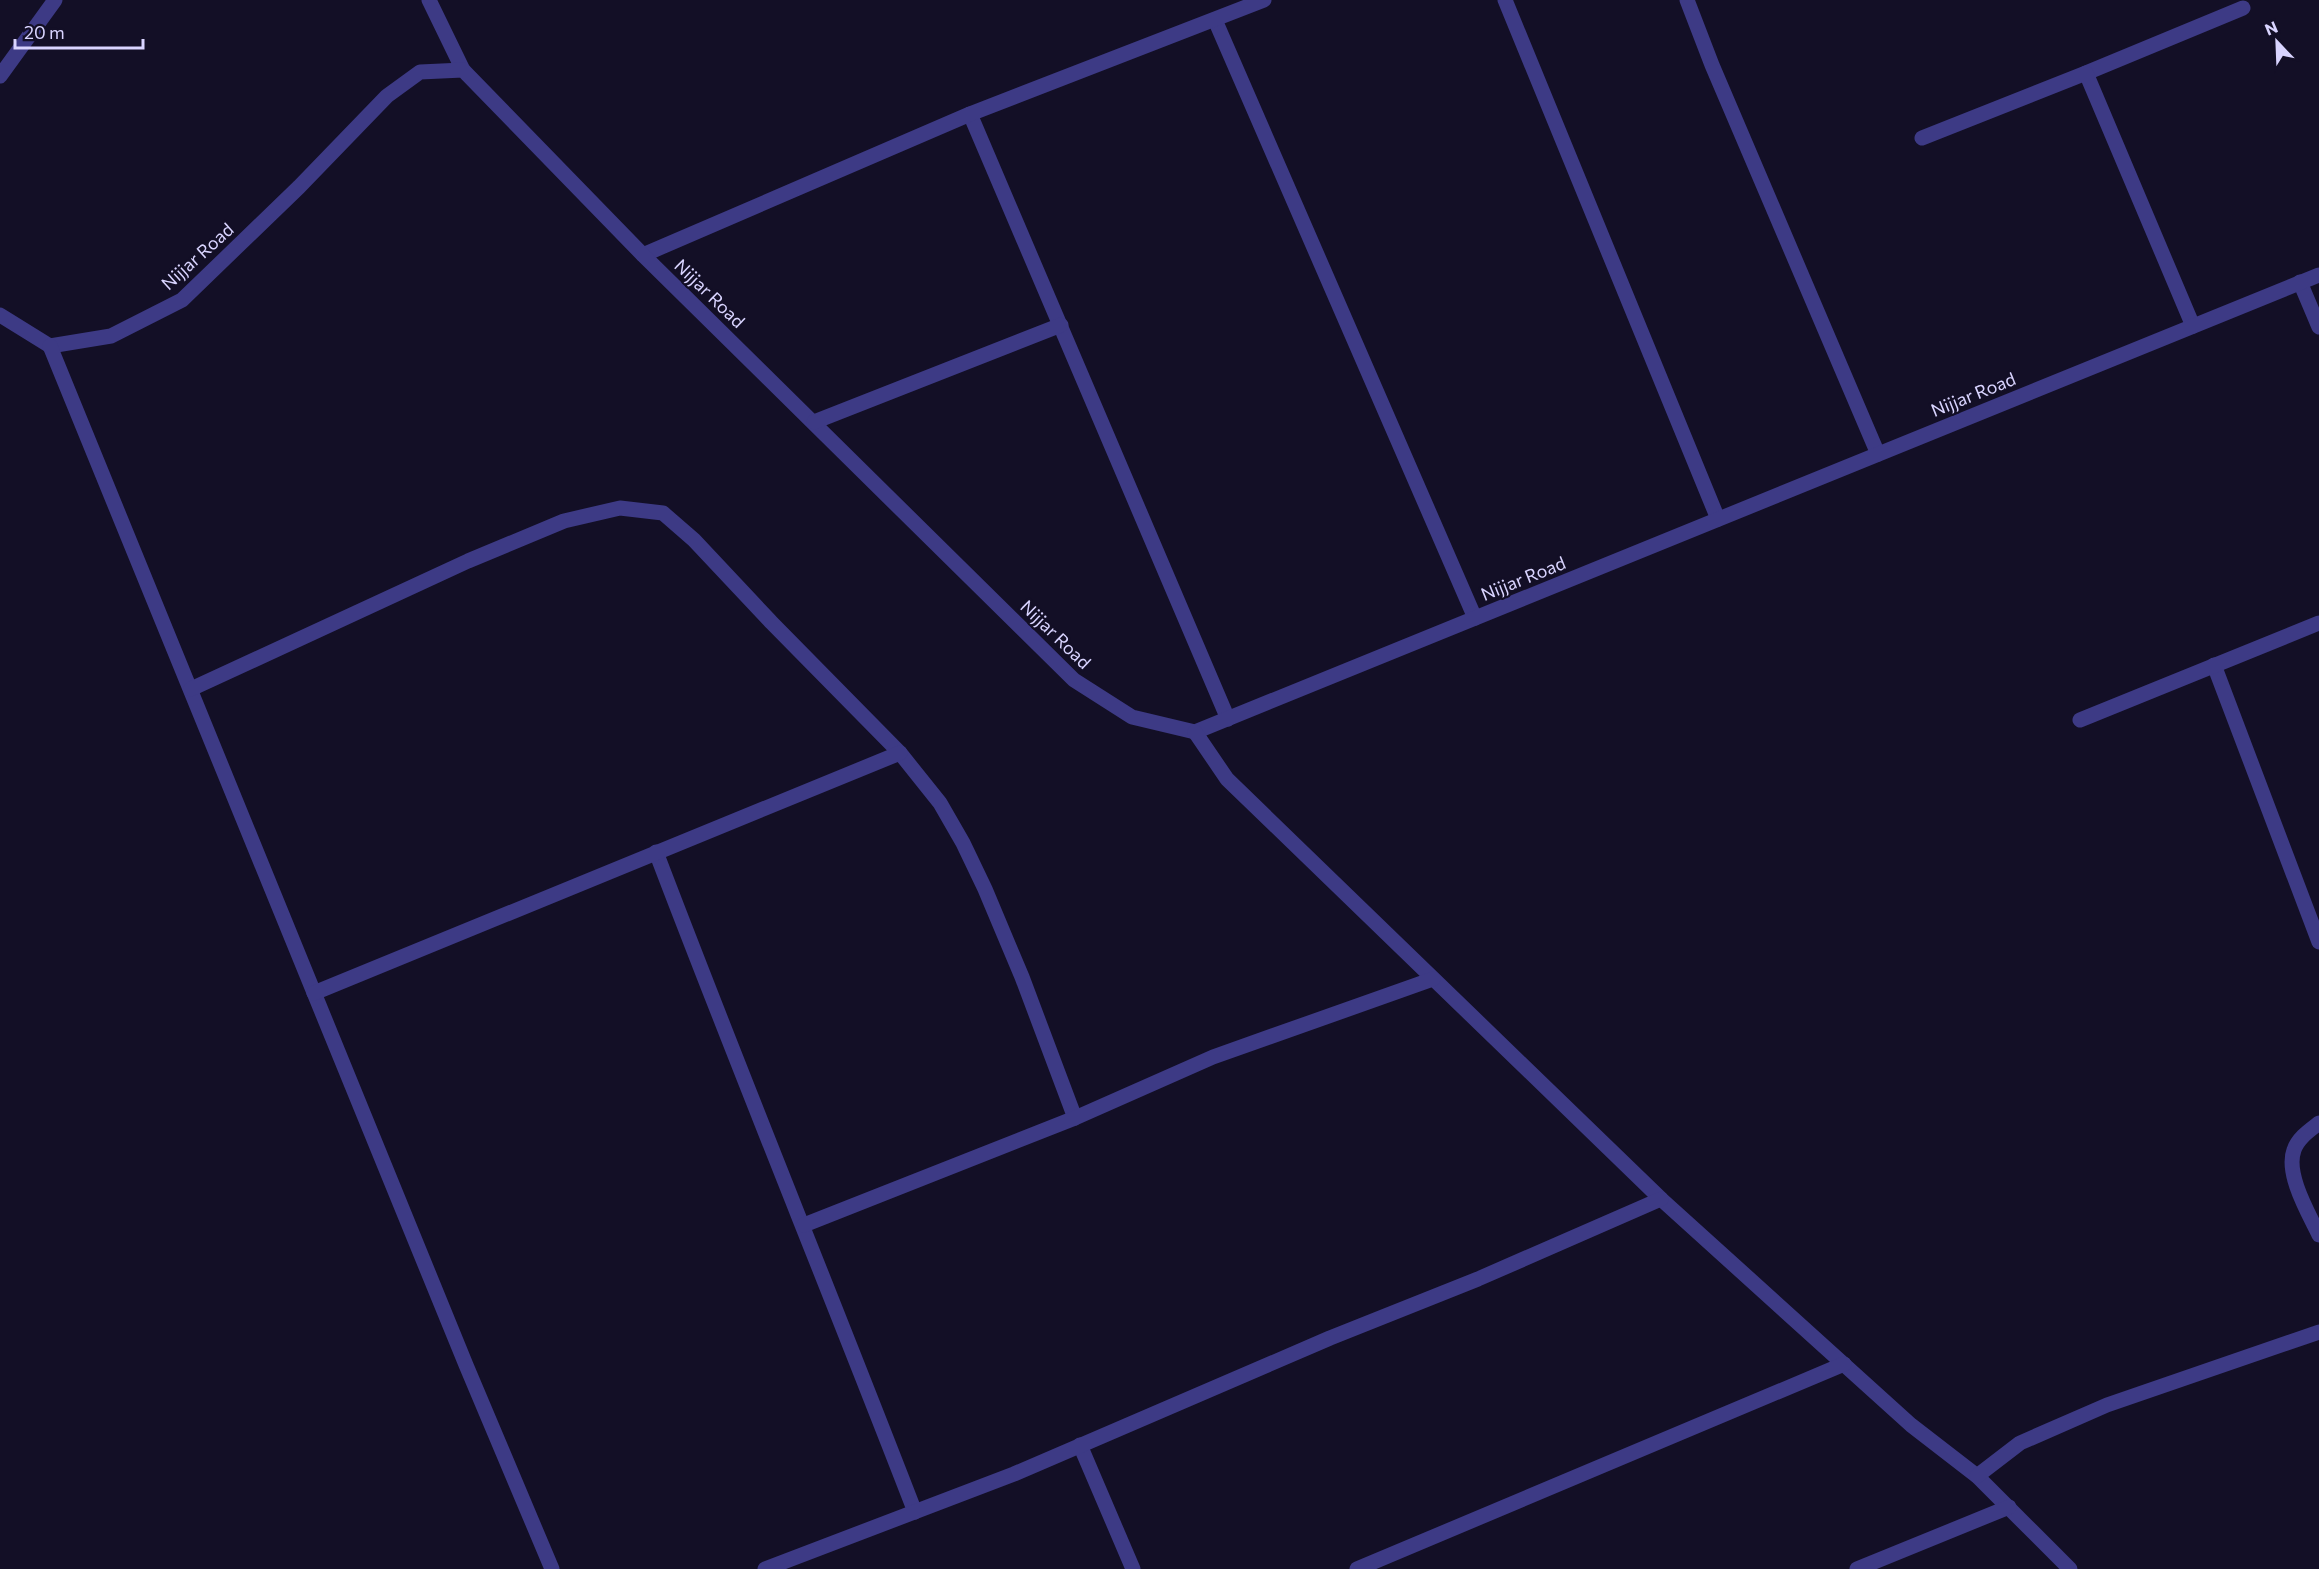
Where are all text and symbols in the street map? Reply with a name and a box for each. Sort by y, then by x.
scale bar [15,12,142,50]
north arrow [2247,12,2307,72]
text: N [2262,17,2280,39]
text: 20 m [24,21,65,43]
street label: Nijjar Road [156,218,238,294]
street label: Nijjar Road [670,254,750,332]
street label: Nijjar Road [1927,367,2019,421]
street label: Nijjar Road [1477,551,1569,605]
street label: Nijjar Road [1016,595,1096,673]

